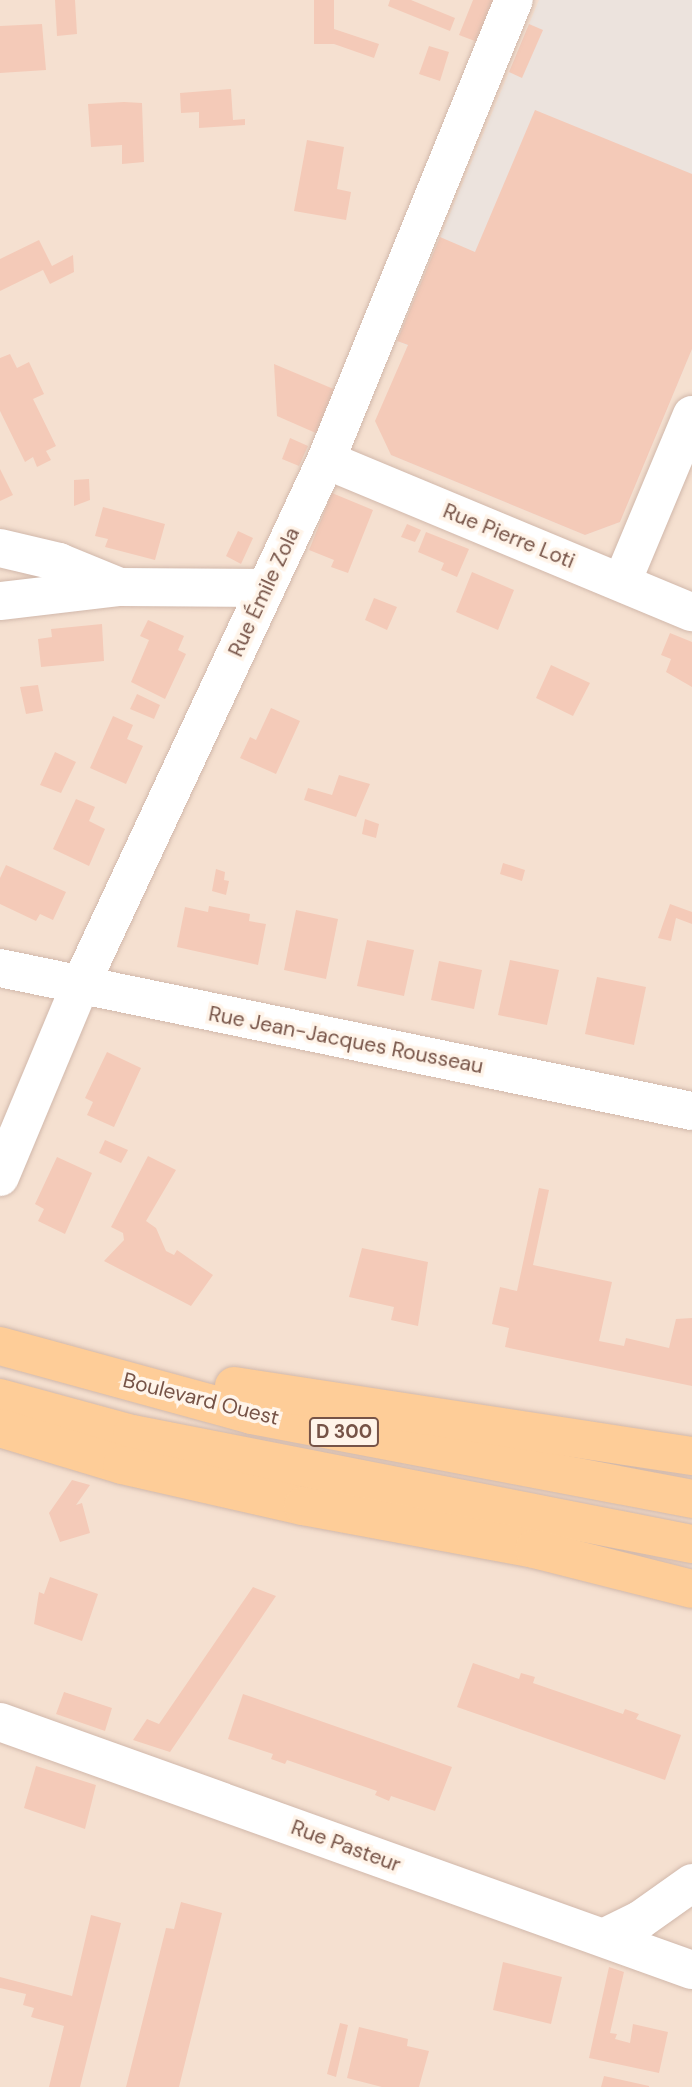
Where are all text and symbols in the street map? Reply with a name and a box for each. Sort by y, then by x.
street label: Rue Pierre Loti [439,498,579,574]
street label: Rue Émile Zola [223,523,305,661]
street label: Rue Jean-Jacques Rousseau [207,1001,485,1079]
street label: Boulevard Ouest [120,1367,282,1431]
road number: D 300 [307,1416,381,1448]
street label: Rue Pasteur [288,1815,404,1877]

